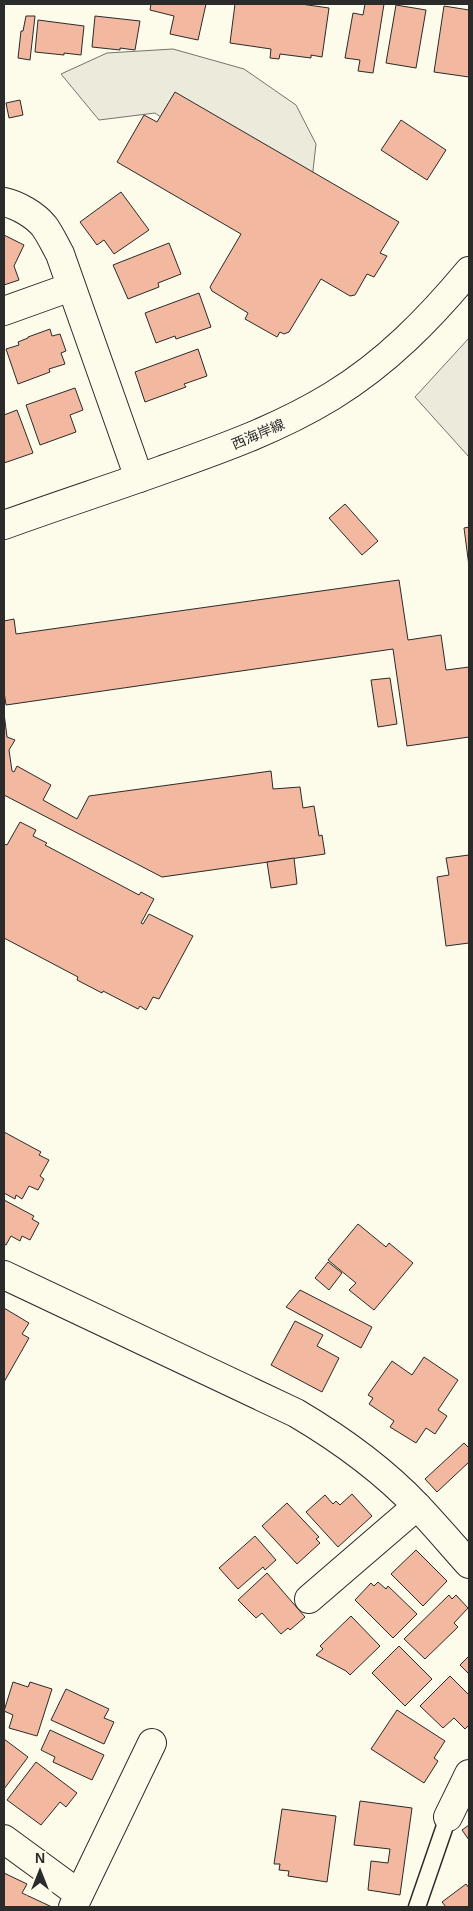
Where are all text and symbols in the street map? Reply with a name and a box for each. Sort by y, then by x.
street label: 西海岸線 [229,416,287,452]
north arrow [15,1846,65,1896]
text: N [35,1850,45,1866]

